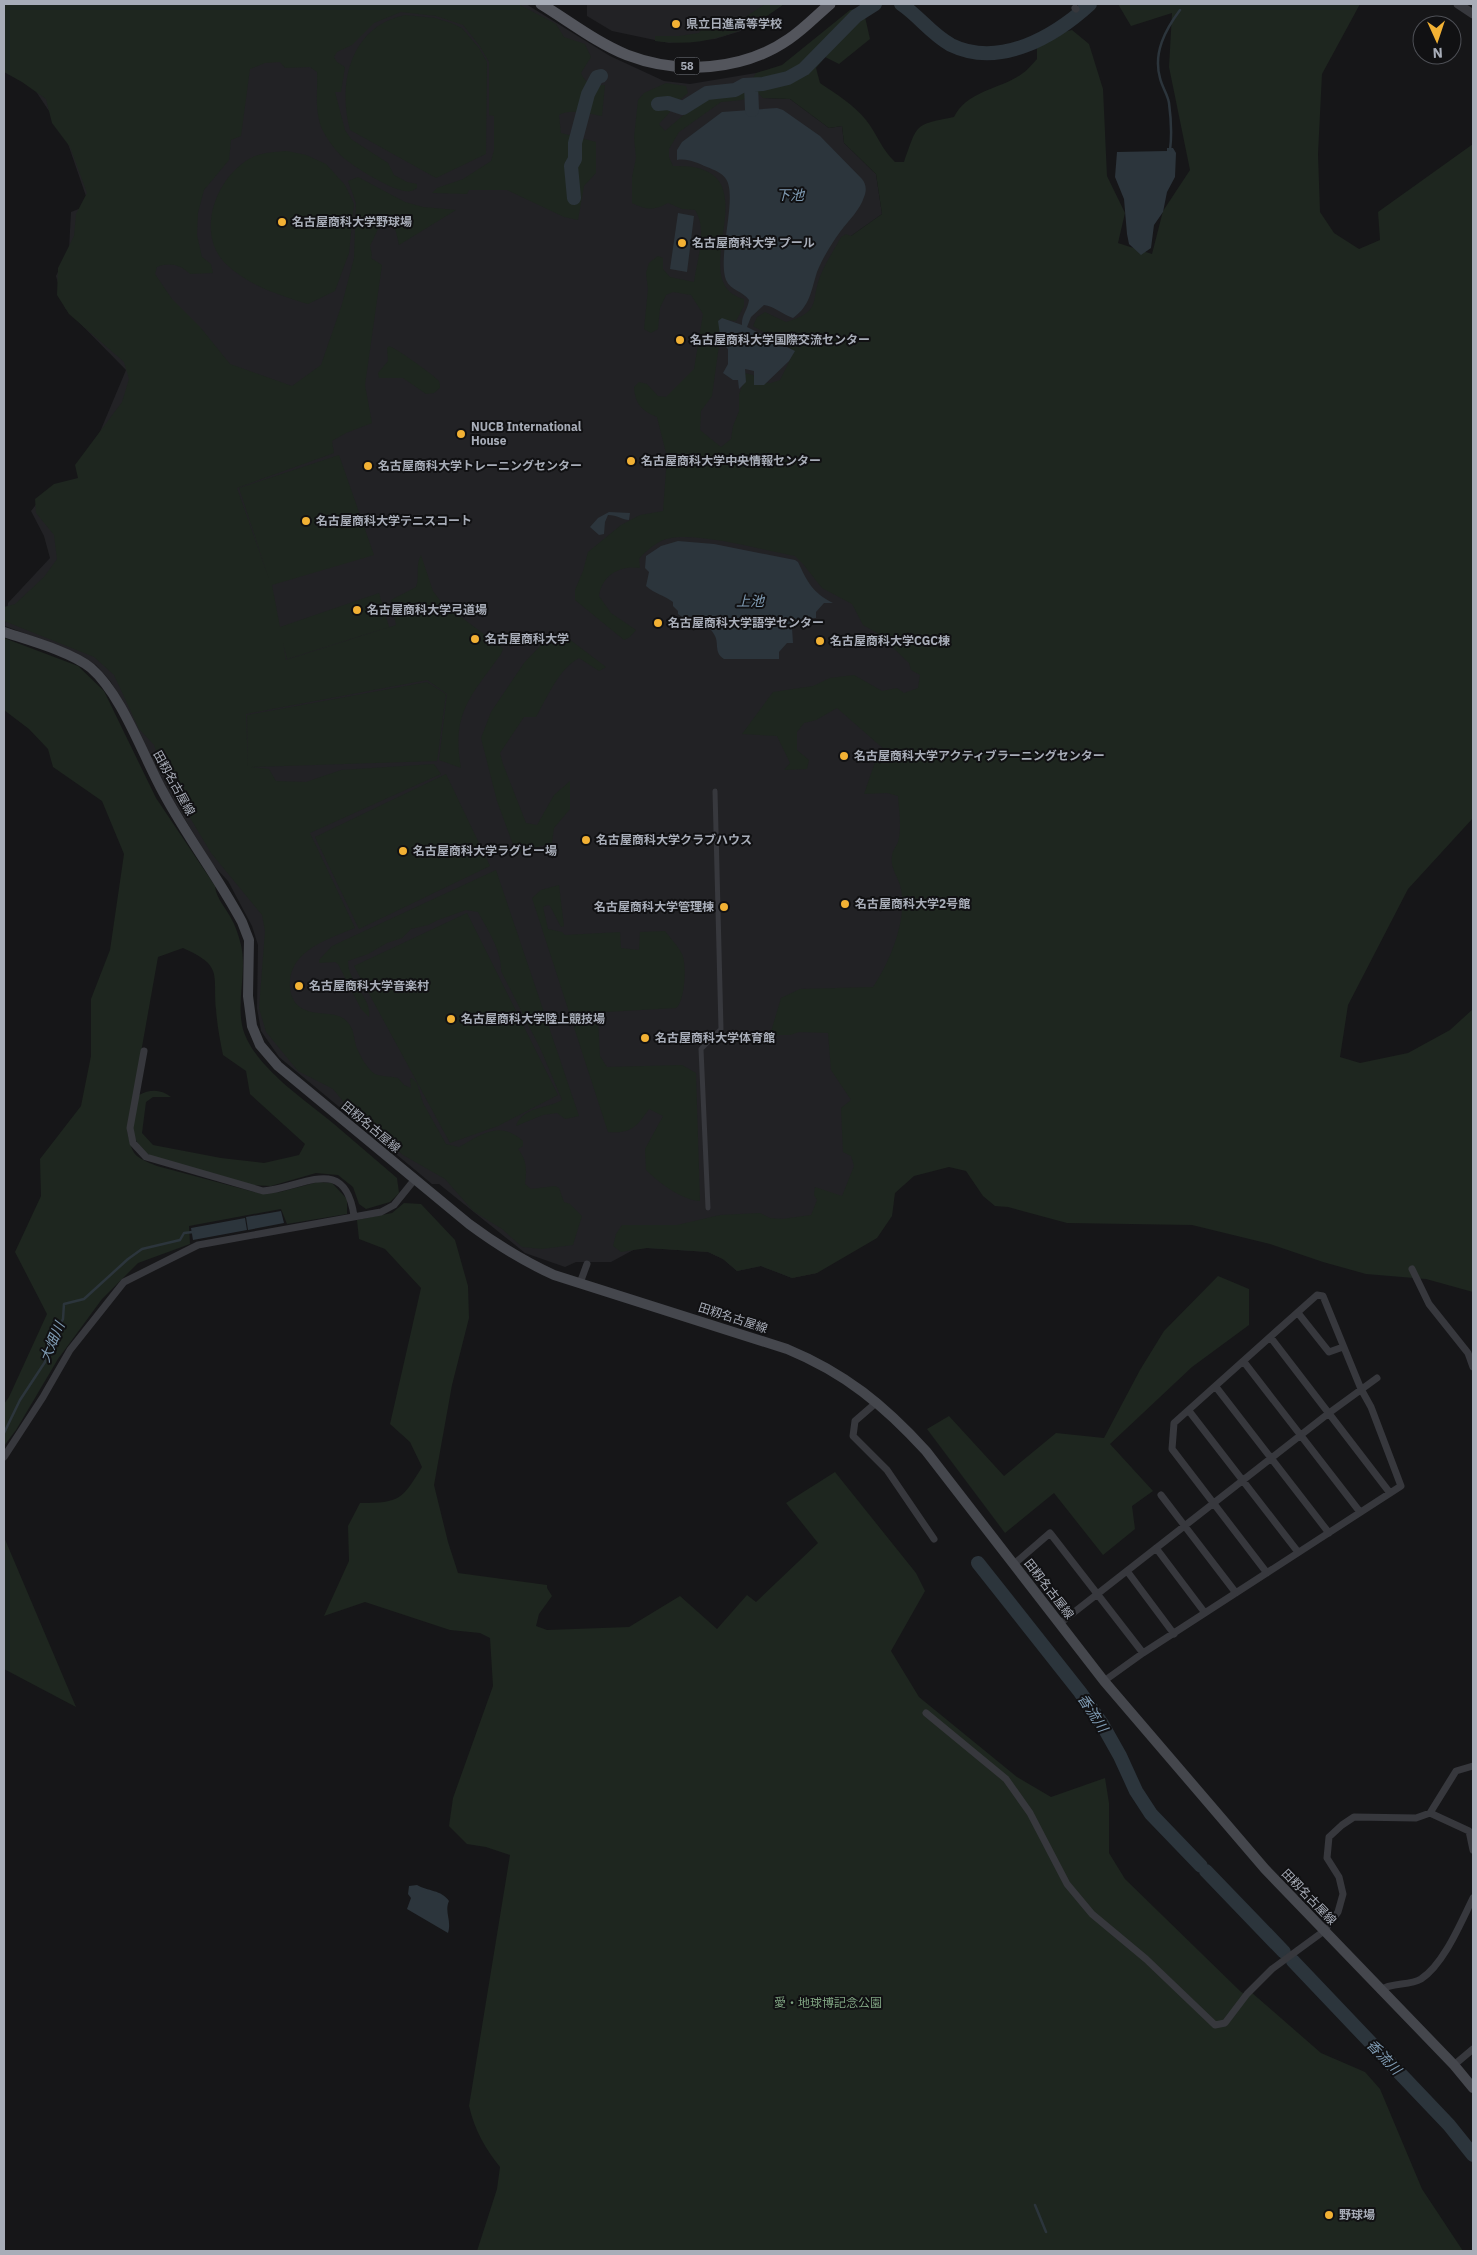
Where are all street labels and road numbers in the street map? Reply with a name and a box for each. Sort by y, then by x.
road number: 58 [674,58,700,74]
street label: 田籾名古屋線 [150,748,198,818]
street label: 田籾名古屋線 [339,1098,404,1156]
street label: 田籾名古屋線 [697,1299,770,1336]
street label: 田籾名古屋線 [1021,1556,1077,1622]
street label: 田籾名古屋線 [1279,1866,1340,1928]

